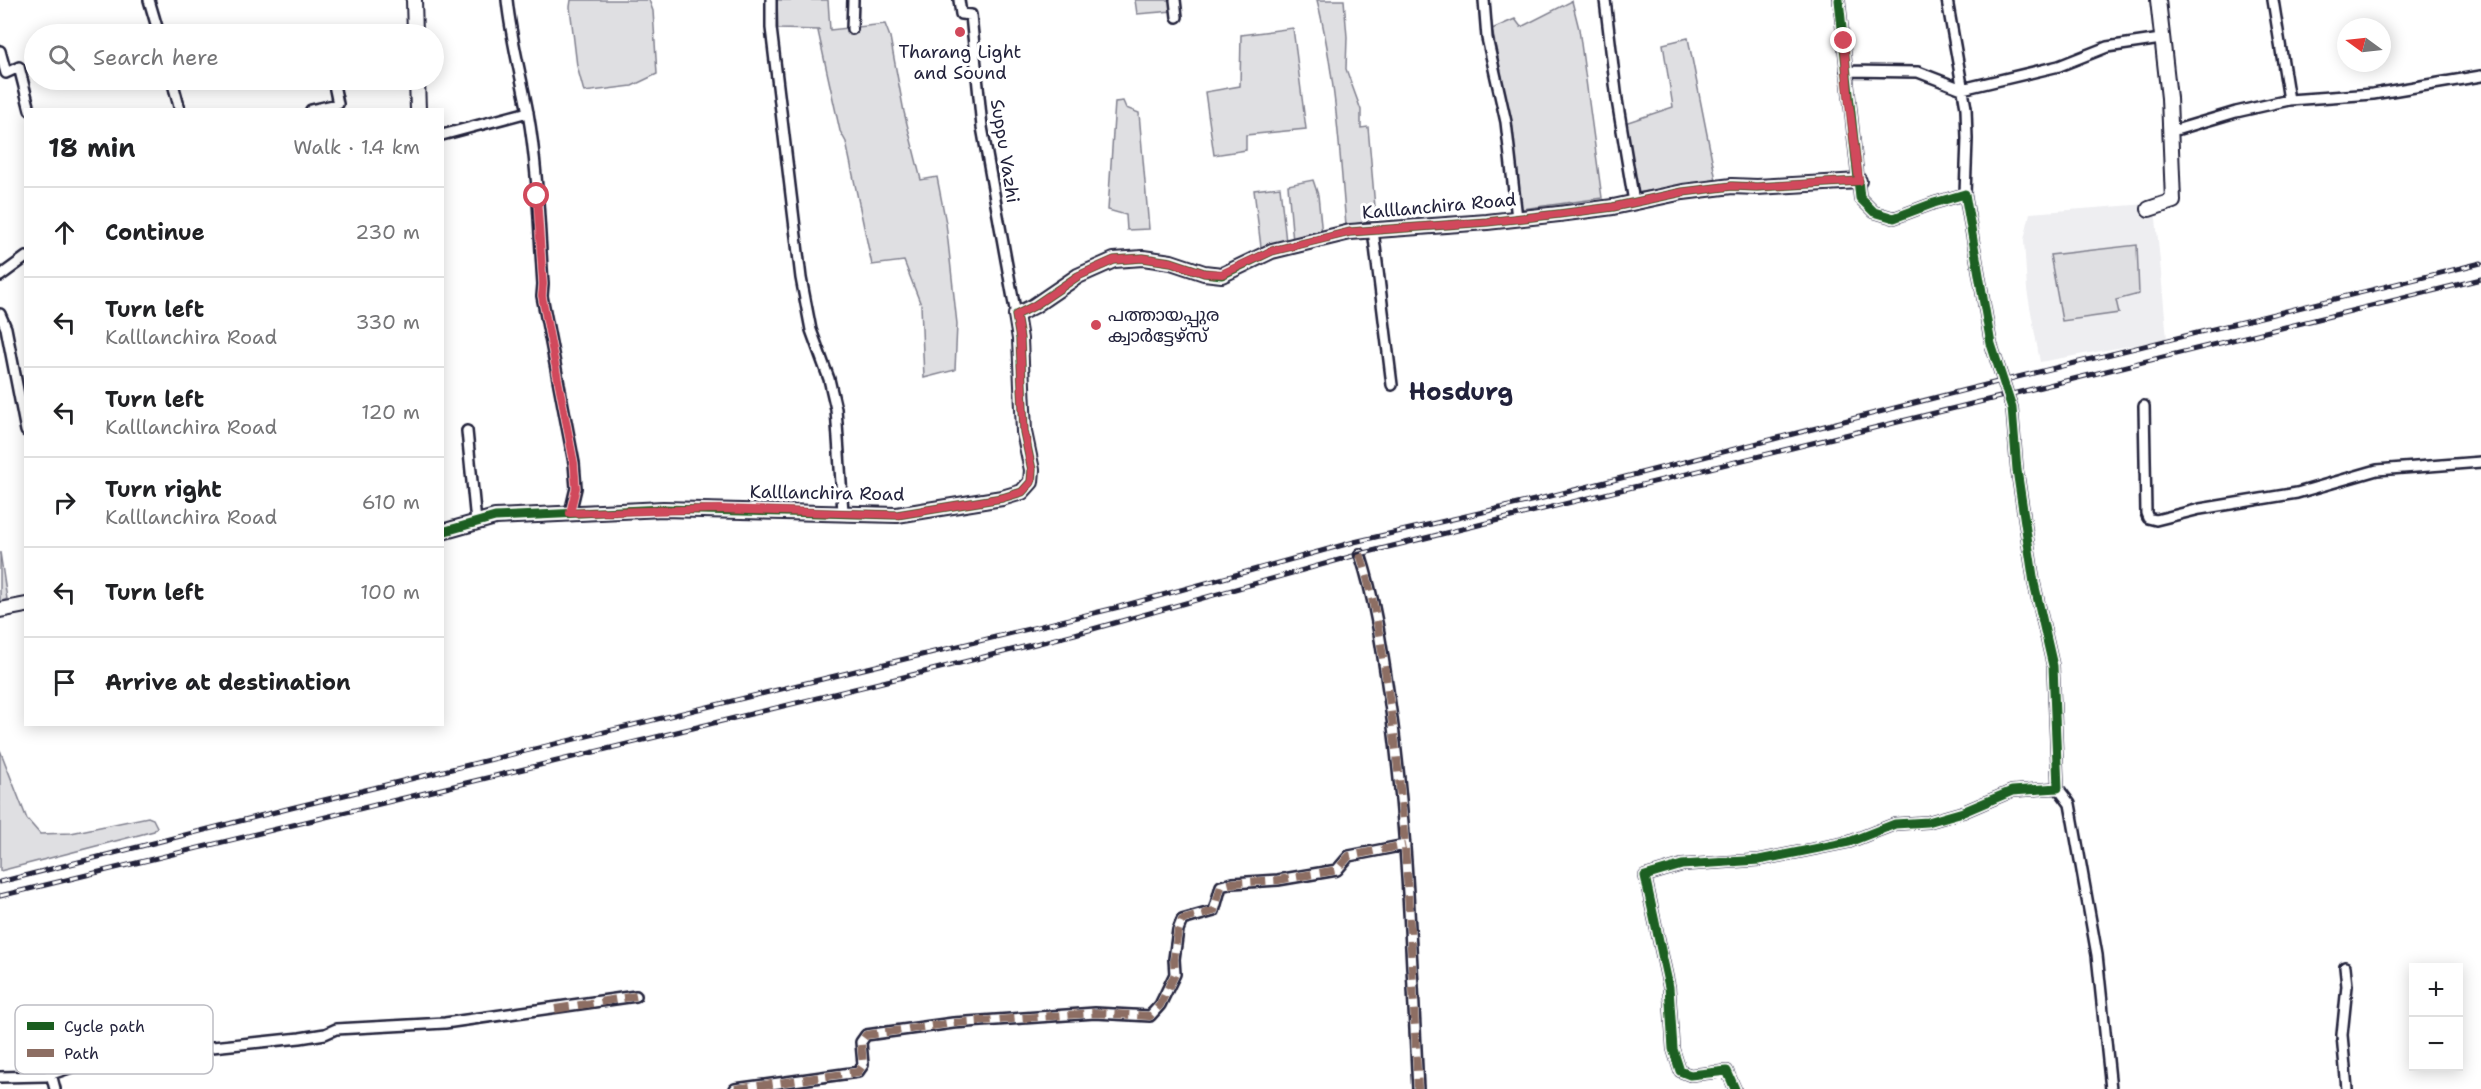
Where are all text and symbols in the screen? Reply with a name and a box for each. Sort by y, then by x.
north arrow [2337,18,2391,72]
search box [24,24,444,90]
marker: Tharang Light and Sound [953,25,967,39]
route end [1830,27,1856,53]
place label: Tharang Light and Sound [899,40,1022,85]
icon: search [45,41,78,74]
text: Search here [93,43,219,72]
street label: Suppu Vazhi [985,97,1025,205]
text: 18 min [48,130,136,165]
text: Walk · 1.4 km [293,134,420,160]
route start [523,182,549,208]
street label: Kalllanchira Road [1361,187,1517,225]
icon: ahead [48,216,81,249]
text: Continue [105,218,205,247]
text: 230 m [355,219,420,245]
text: Turn left [105,295,204,324]
place label: പത്തായപ്പുര ക്വാർട്ടേഴ്സ് [1108,303,1219,348]
icon: left [48,306,81,339]
text: 330 m [356,309,420,335]
marker: പത്തായപ്പുര ക്വാർട്ടേഴ്സ് [1089,318,1103,332]
text: Kalllanchira Road [105,324,277,350]
district label: Hosdurg [1409,376,1513,408]
text: Turn left [105,385,204,414]
icon: left [48,396,81,429]
text: 120 m [361,399,420,425]
text: Kalllanchira Road [105,414,277,440]
text: Turn right [105,475,222,504]
street label: Kalllanchira Road [749,480,905,506]
icon: right [48,486,81,519]
text: 610 m [362,489,420,515]
text: Kalllanchira Road [105,504,277,530]
icon: left [48,576,81,609]
text: Turn left [105,578,204,607]
text: 100 m [360,579,420,605]
icon: arrive [48,666,81,699]
text: Arrive at destination [105,668,351,697]
map controls [2409,963,2463,1071]
button: + [2409,963,2463,1017]
legend [15,1005,213,1074]
text: Cycle path [64,1016,145,1037]
button: − [2409,1017,2463,1071]
text: Path [64,1043,99,1064]

